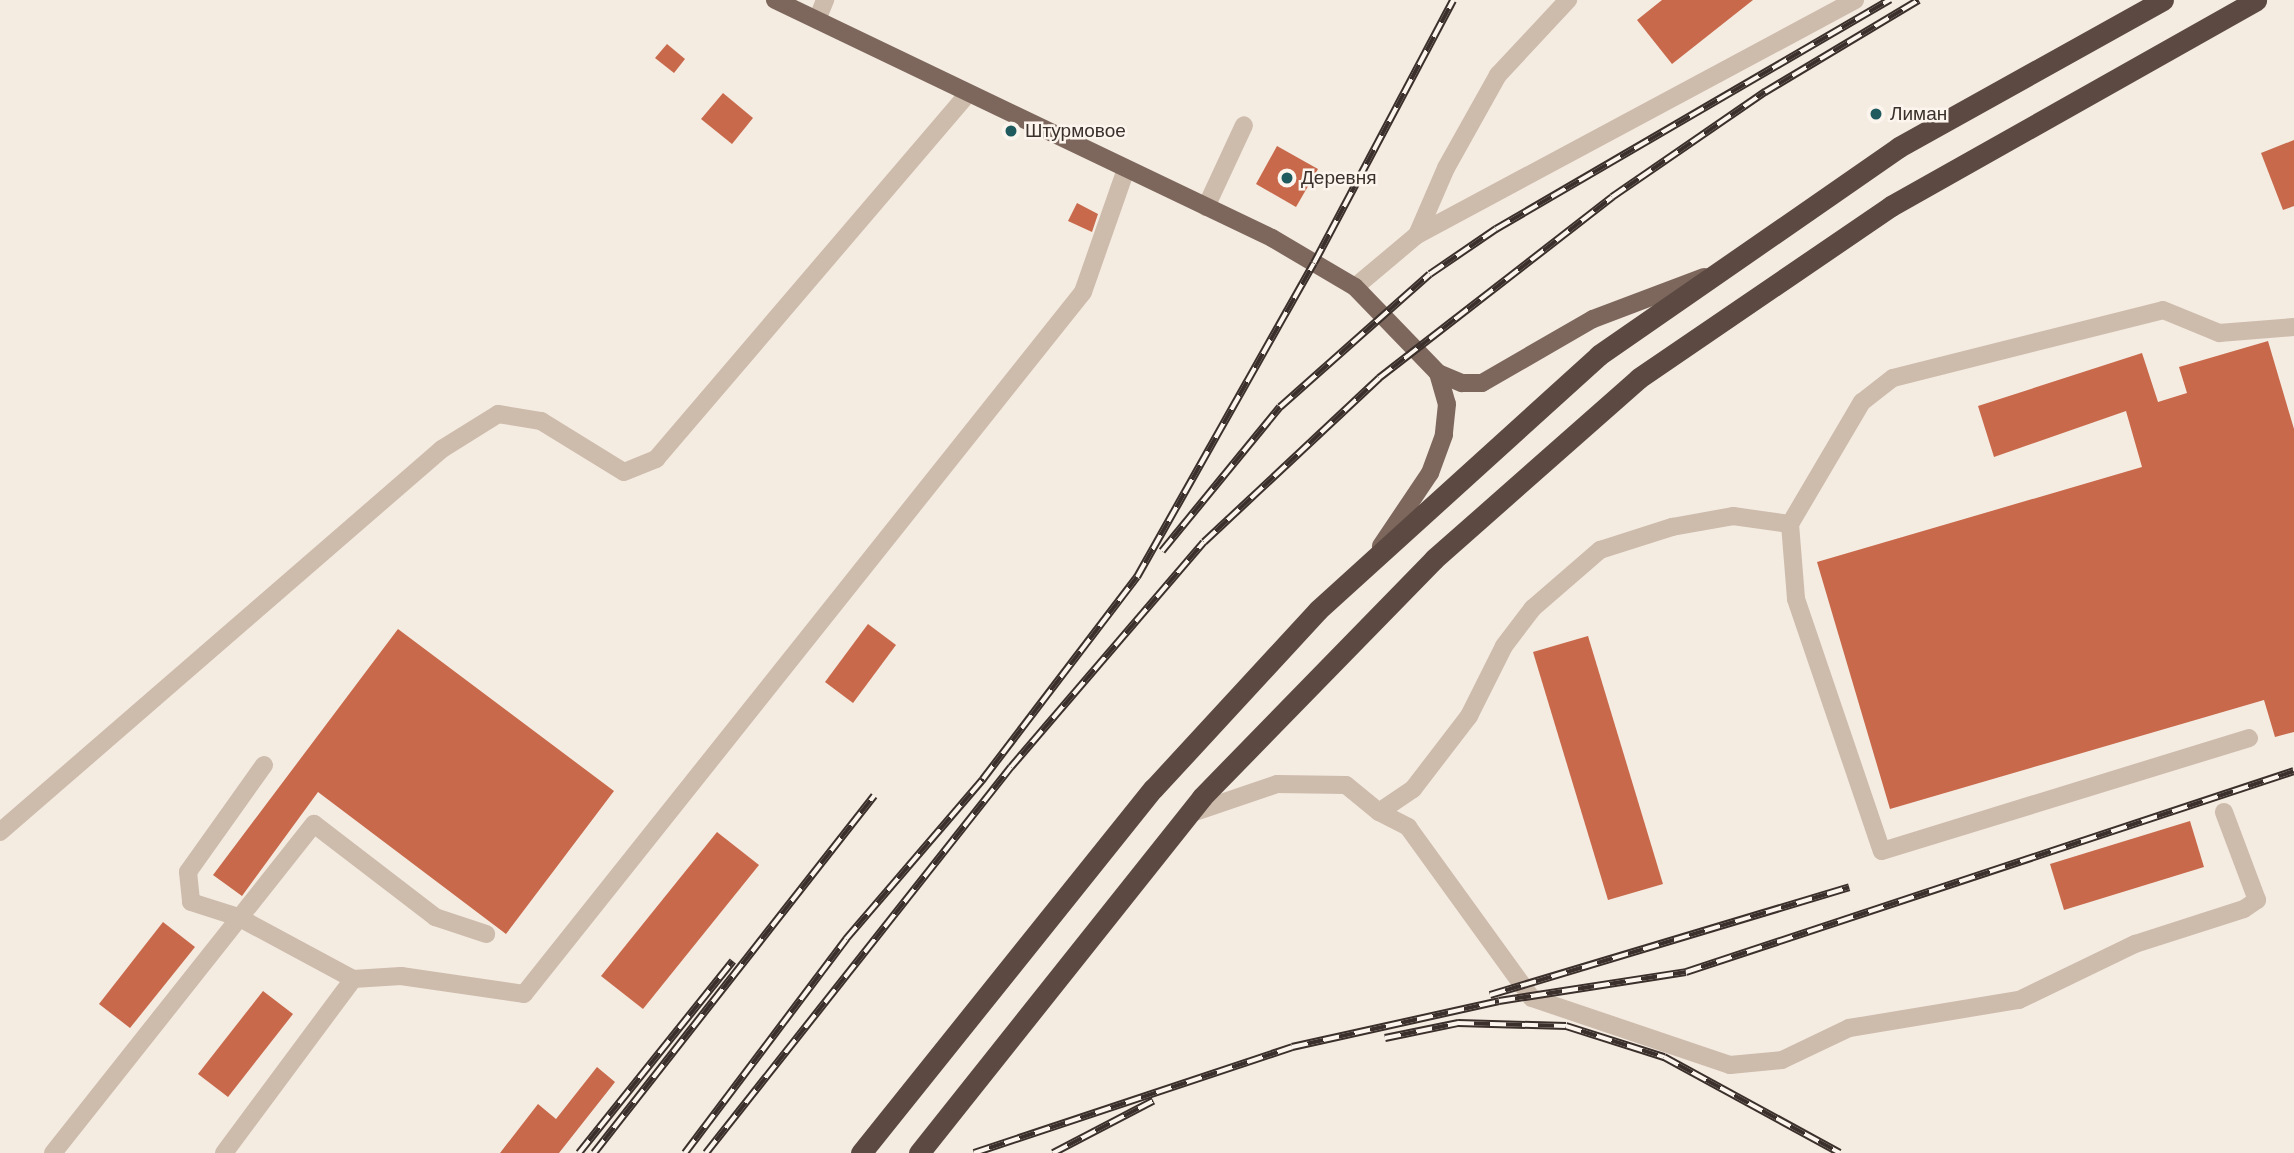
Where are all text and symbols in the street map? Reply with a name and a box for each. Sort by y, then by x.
place label: Лиман [1890,103,1947,125]
marker: Лиман [1868,106,1884,122]
place label: Штурмовое [1025,120,1126,142]
marker: Штурмовое [1003,123,1019,139]
place label: Деревня [1301,167,1376,189]
marker: Деревня [1279,170,1295,186]

